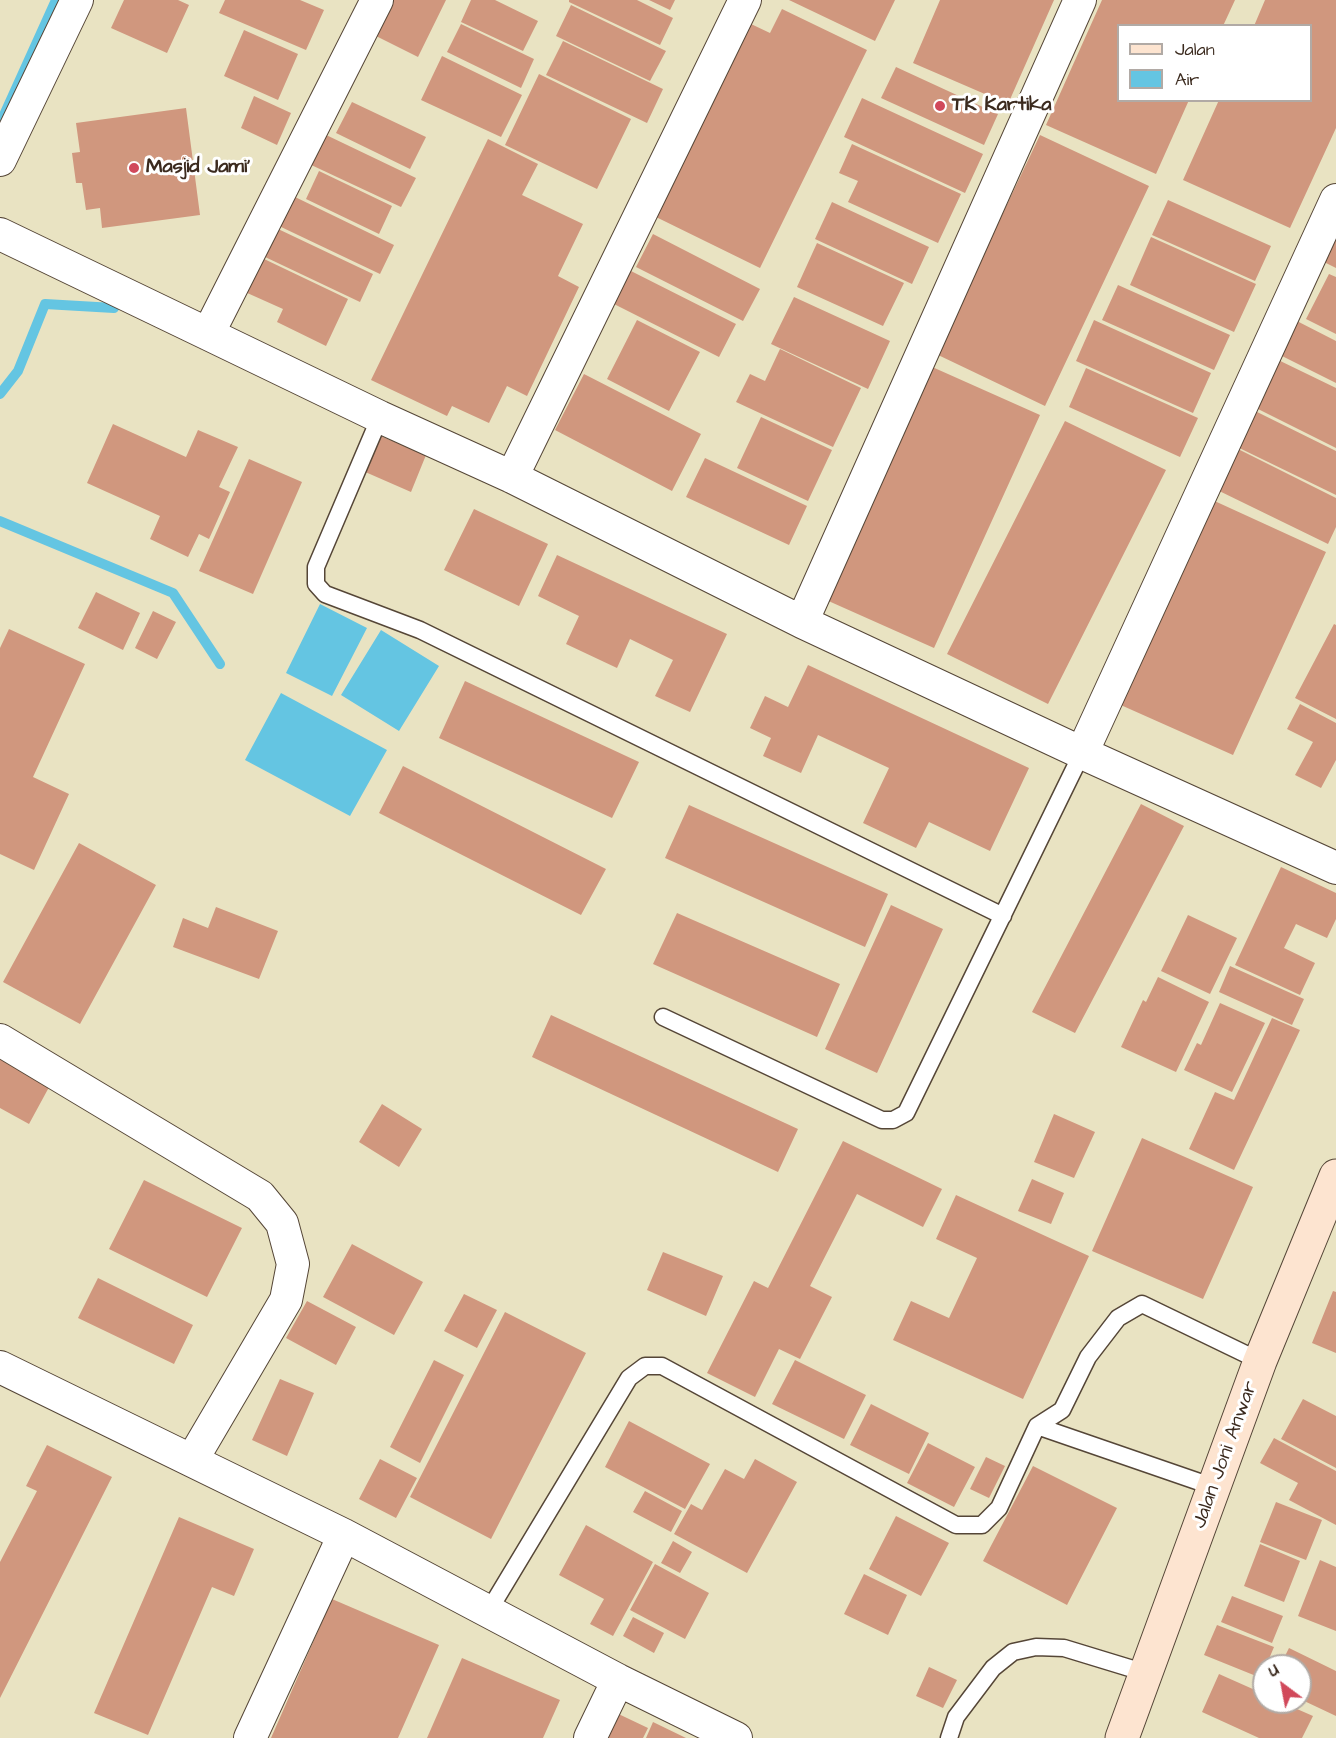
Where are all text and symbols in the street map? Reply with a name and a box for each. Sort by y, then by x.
legend [1117,24,1312,102]
text: Jalan [1175,37,1215,62]
text: Air [1175,67,1199,92]
place label: TK Kartika [952,94,1051,118]
marker: TK Kartika [933,99,947,113]
place label: Masjid Jami' [146,156,250,180]
marker: Masjid Jami' [127,161,141,175]
street label: Jalan Joni Anwar [1188,1378,1264,1532]
north arrow [1252,1654,1312,1714]
text: U [1264,1659,1283,1682]

